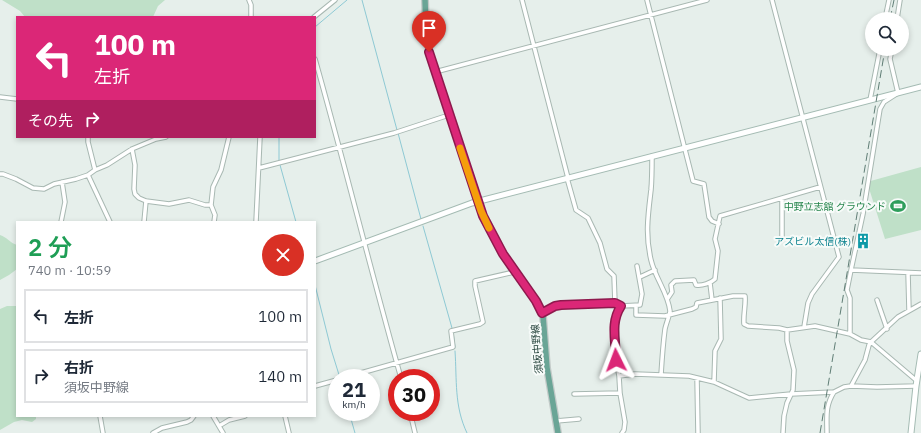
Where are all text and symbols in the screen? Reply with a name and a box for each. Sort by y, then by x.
pin [412,11,446,52]
map controls [865,12,909,56]
button: search [865,12,909,56]
icon: arrive [418,17,440,39]
text: 100 m [94,26,176,63]
icon: left [28,32,80,84]
text: 左折 [94,65,130,88]
icon: right [81,108,103,130]
text: その先 [28,111,73,130]
sports icon: 中野立志舘 グラウンド [889,197,907,215]
place label: 中野立志舘 グラウンド [784,200,886,213]
text: 2 分 [28,231,72,263]
building icon: アズビル太信(株) [854,232,872,250]
button: close [262,234,304,276]
place label: アズビル太信(株) [774,235,851,248]
text: 740 m · 10:59 [28,262,111,279]
icon: left [30,305,52,327]
text: 100 m [258,307,302,326]
text: 左折 [64,308,94,327]
street label: 須坂中野線 [528,324,546,374]
position arrow [595,339,637,381]
text: 右折 [64,358,94,377]
icon: right [30,365,52,387]
text: 140 m [258,367,302,386]
speed limit sign: 30 [388,369,440,421]
text: 21 [342,376,366,403]
text: 須坂中野線 [64,379,129,396]
text: km/h [342,398,366,411]

